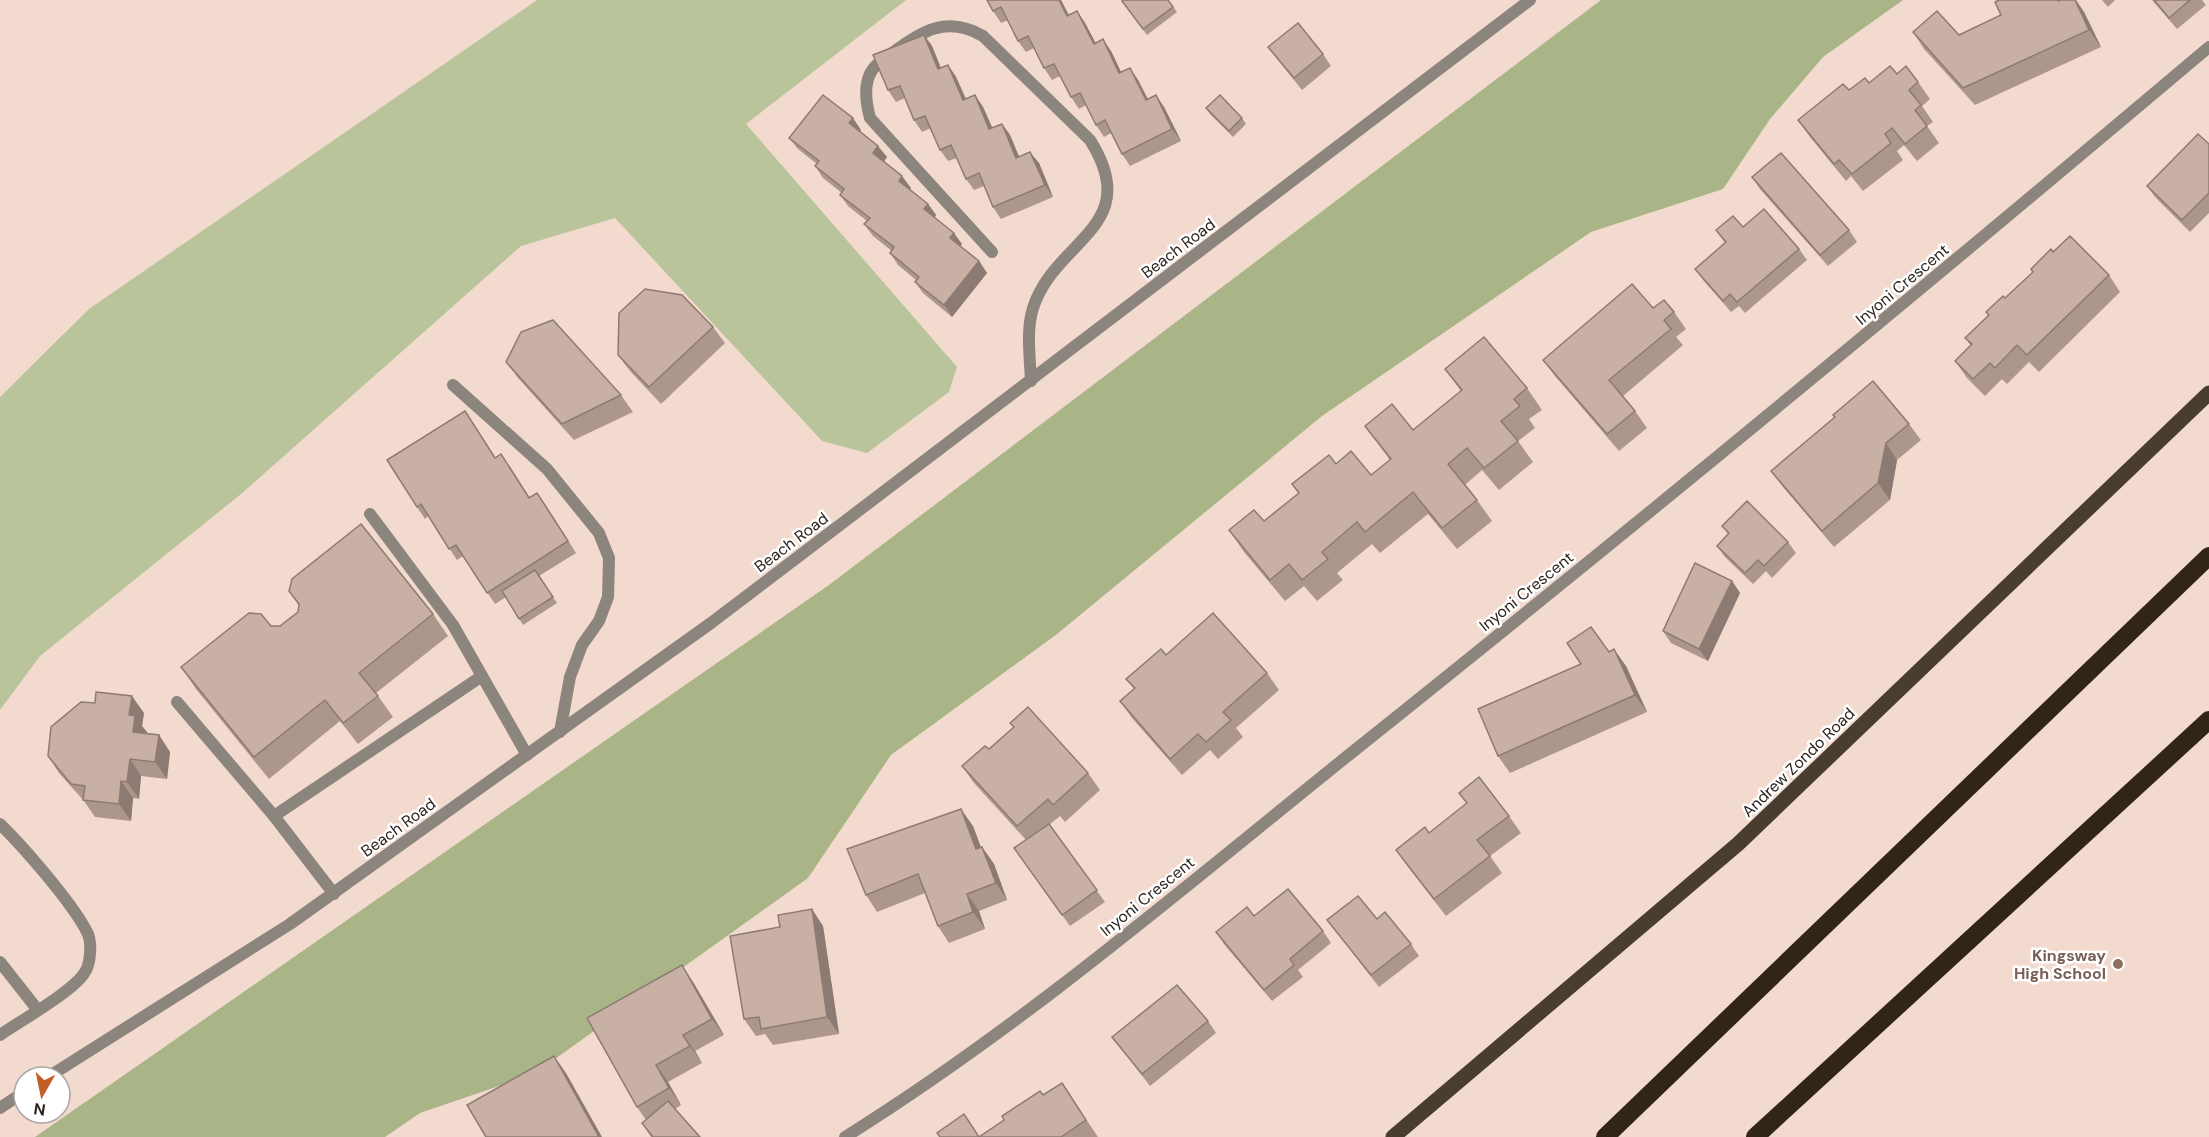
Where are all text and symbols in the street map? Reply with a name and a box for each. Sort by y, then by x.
street label: Beach Road [1137,214,1219,283]
street label: Inyoni Crescent [1851,239,1953,330]
street label: Beach Road [750,508,832,577]
street label: Inyoni Crescent [1475,547,1578,636]
street label: Andrew Zondo Road [1737,703,1859,822]
street label: Beach Road [357,793,440,862]
street label: Inyoni Crescent [1096,852,1199,941]
place label: Kingsway High School [2014,945,2106,984]
marker: Kingsway High School [2111,957,2125,971]
north arrow [12,1065,72,1125]
text: N [32,1098,47,1121]

